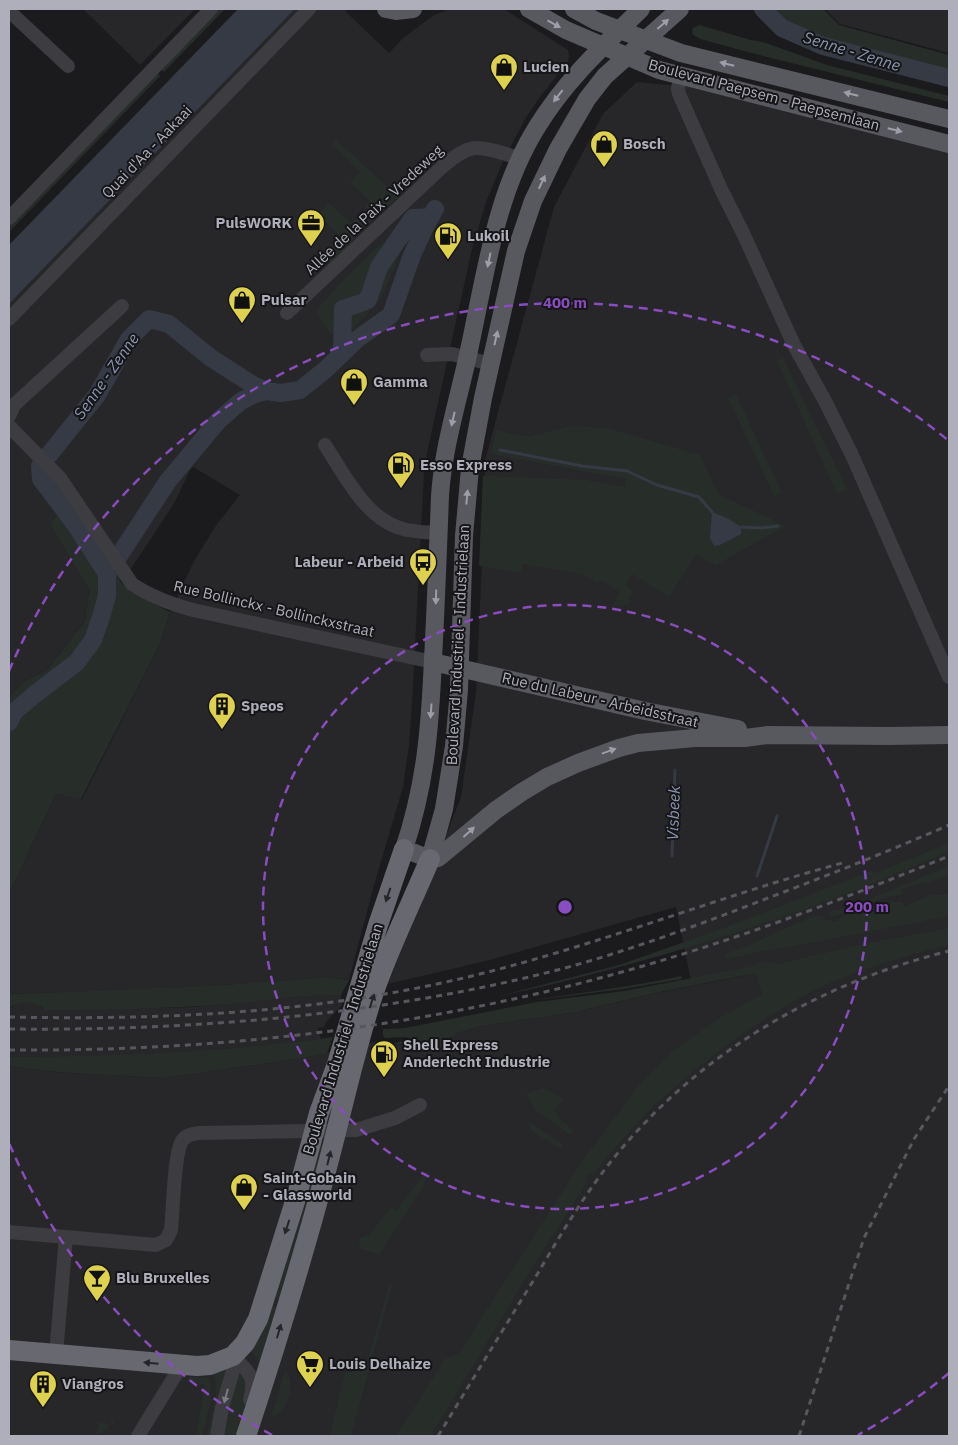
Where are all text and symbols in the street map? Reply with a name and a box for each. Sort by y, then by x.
one-way arrow [656,18,668,30]
one-way arrow [547,20,562,28]
water label: Senne - Zenne [801,27,903,75]
shop icon: Lucien [489,52,519,91]
street label: Boulevard Paepsem - Paepsemlaan [646,54,882,135]
place label: Lucien [523,57,569,76]
one-way arrow [720,60,735,68]
one-way arrow [553,89,564,102]
one-way arrow [843,90,858,98]
street label: Quai d'Aa - Aakaai [97,101,196,202]
one-way arrow [888,126,903,134]
shop icon: Bosch [589,129,619,168]
place label: Bosch [623,134,666,153]
street label: Allée de la Paix - Vredeweg [301,140,447,279]
one-way arrow [539,175,547,189]
office icon: PulsWORK [296,208,326,247]
place label: PulsWORK [216,213,293,232]
fuel station icon: Lukoil [433,221,463,260]
place label: Lukoil [467,226,510,245]
one-way arrow [485,253,493,268]
shop icon: Pulsar [227,285,257,324]
place label: Pulsar [261,290,306,309]
text: 400 m [543,293,587,312]
water label: Senne - Zenne [69,329,143,423]
one-way arrow [492,330,500,345]
shop icon: Gamma [339,367,369,406]
place label: Gamma [373,372,428,391]
one-way arrow [449,411,457,426]
fuel station icon: Esso Express [386,450,416,489]
place label: Esso Express [420,455,513,474]
one-way arrow [464,489,472,505]
street label: Boulevard Industriel - Industrielaan [442,524,473,766]
bus stop icon: Labeur - Arbeid [408,547,438,586]
place label: Labeur - Arbeid [294,552,404,571]
street label: Rue Bollinckx - Bollinckxstraat [172,576,376,641]
one-way arrow [432,590,440,606]
street label: Rue du Labeur - Arbeidsstraat [500,668,700,731]
building icon: Speos [207,691,237,730]
place label: Speos [241,696,284,715]
one-way arrow [426,703,434,719]
one-way arrow [601,747,616,754]
water label: Visbeek [662,784,684,841]
one-way arrow [463,826,475,838]
one-way arrow [384,888,391,903]
text: 200 m [845,897,889,916]
centre of rings [556,898,574,916]
street label: Boulevard Industriel - Industrielaan [298,921,387,1157]
one-way arrow [368,993,376,1008]
place label: Shell Express Anderlecht Industrie [403,1035,550,1071]
fuel station icon: Shell Express Anderlecht Industrie [369,1039,399,1078]
one-way arrow [325,1150,333,1165]
place label: Saint-Gobain - Glassworld [263,1168,356,1204]
shop icon: Saint-Gobain - Glassworld [229,1172,259,1211]
one-way arrow [282,1220,290,1235]
bar icon: Blu Bruxelles [82,1263,112,1302]
place label: Blu Bruxelles [116,1268,210,1287]
one-way arrow [276,1323,284,1338]
supermarket icon: Louis Delhaize [295,1349,325,1388]
place label: Louis Delhaize [329,1354,431,1373]
one-way arrow [143,1359,159,1367]
building icon: Viangros [28,1369,58,1408]
place label: Viangros [62,1374,124,1393]
one-way arrow [221,1388,229,1403]

